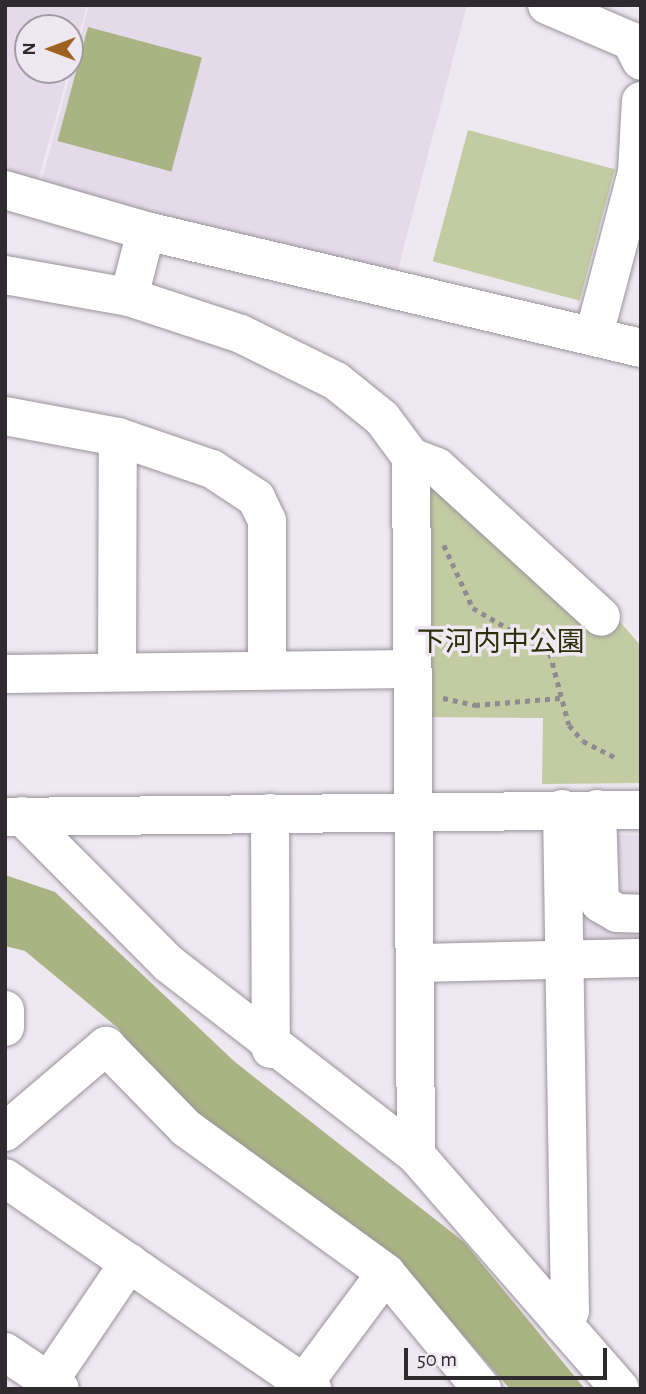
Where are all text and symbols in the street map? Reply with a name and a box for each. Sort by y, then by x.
north arrow [14,14,84,84]
text: N [20,42,39,56]
park label: 下河内中公園 [417,626,585,660]
scale bar [408,1334,611,1378]
text: 50 m [417,1349,457,1370]

